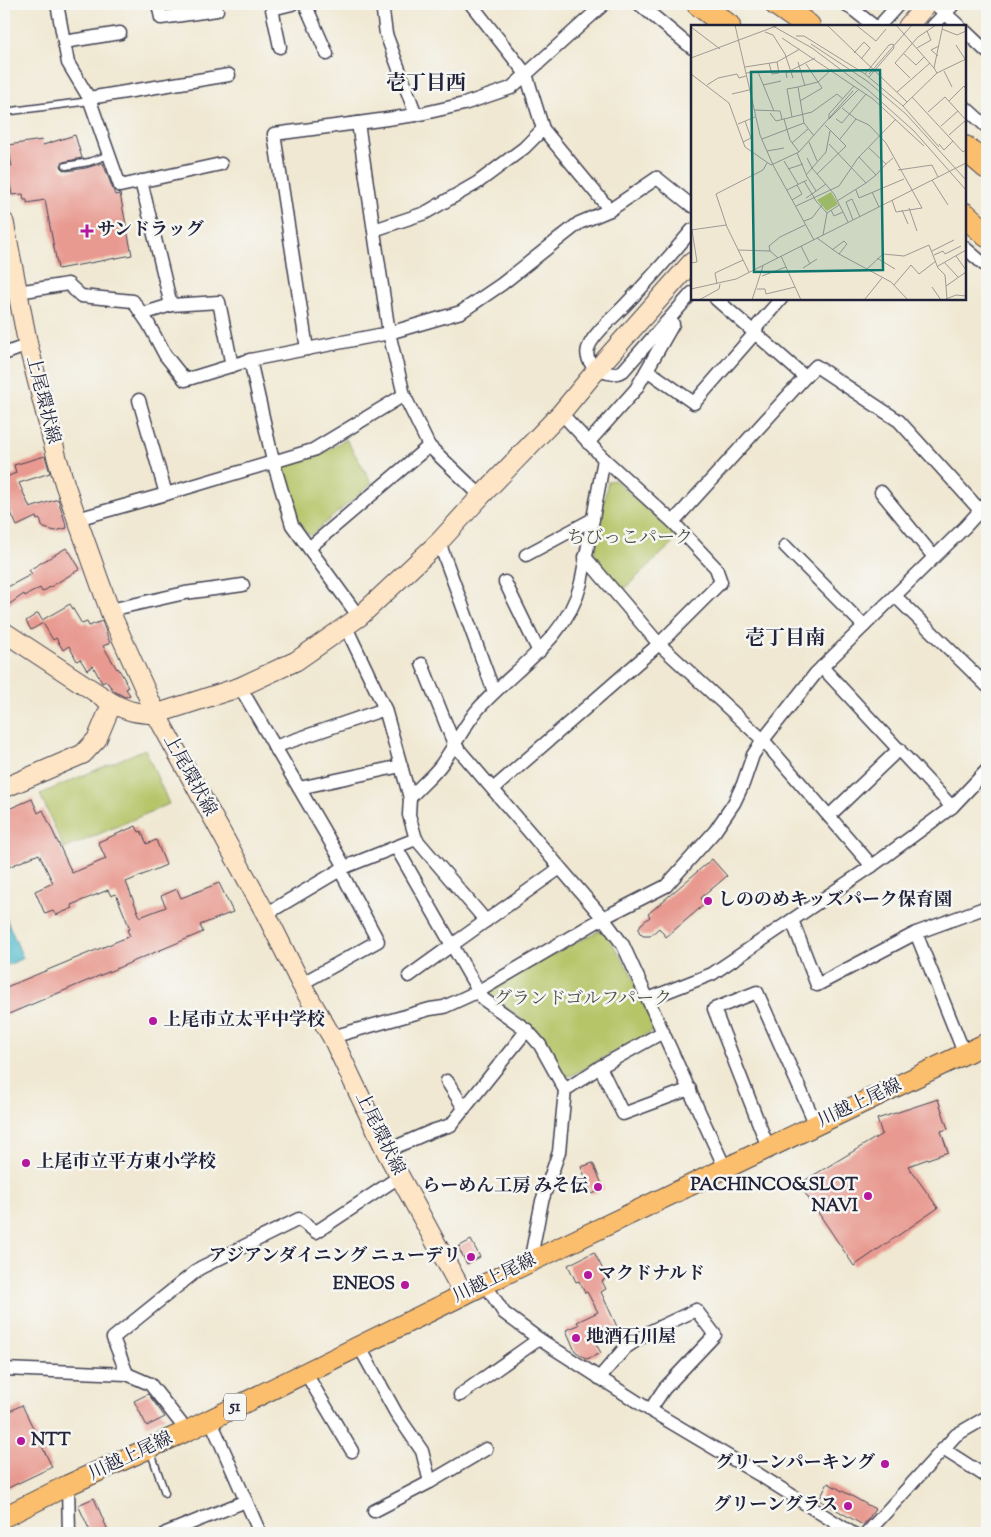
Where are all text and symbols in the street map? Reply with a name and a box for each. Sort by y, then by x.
inset map [691,25,966,300]
district label: 壱丁目西 [386,70,466,99]
place label: サンドラッグ [97,218,204,244]
marker: サンドラッグ [81,225,93,237]
street label: 上尾環状線 [18,353,66,447]
park label: ちびっこパーク [567,526,693,552]
district label: 壱丁目南 [745,625,825,654]
street label: 上尾環状線 [156,730,222,822]
place label: しののめキッズパーク保育園 [718,888,952,914]
marker: しののめキッズパーク保育園 [702,895,714,907]
park label: グランドゴルフパーク [494,987,672,1013]
place label: 上尾市立太平中学校 [163,1008,325,1034]
marker: 上尾市立太平中学校 [147,1015,159,1027]
street label: 川越上尾線 [814,1073,906,1135]
street label: 上尾環状線 [348,1088,410,1180]
place label: 上尾市立平方東小学校 [36,1150,216,1176]
marker: 上尾市立平方東小学校 [20,1157,32,1169]
place label: PACHINCO&SLOT NAVI [690,1173,858,1220]
place label: らーめん工房 みそ伝 [422,1174,588,1200]
marker: らーめん工房 みそ伝 [592,1181,604,1193]
marker: PACHINCO&SLOT NAVI [862,1190,874,1202]
place label: アジアンダイニング ニューデリ [209,1244,461,1270]
street label: 川越上尾線 [449,1248,541,1310]
marker: アジアンダイニング ニューデリ [465,1251,477,1263]
place label: マクドナルド [598,1262,705,1288]
marker: マクドナルド [582,1269,594,1281]
place label: ENEOS [333,1272,395,1298]
marker: ENEOS [399,1279,411,1291]
place label: 地酒石川屋 [586,1325,676,1351]
marker: 地酒石川屋 [570,1332,582,1344]
road number: 51 [224,1394,246,1420]
street label: 川越上尾線 [85,1426,177,1488]
place label: NTT [31,1428,71,1454]
marker: NTT [15,1435,27,1447]
place label: グリーンパーキング [715,1451,875,1477]
marker: グリーンパーキング [879,1458,891,1470]
place label: グリーングラス [713,1493,838,1519]
marker: グリーングラス [842,1500,854,1512]

